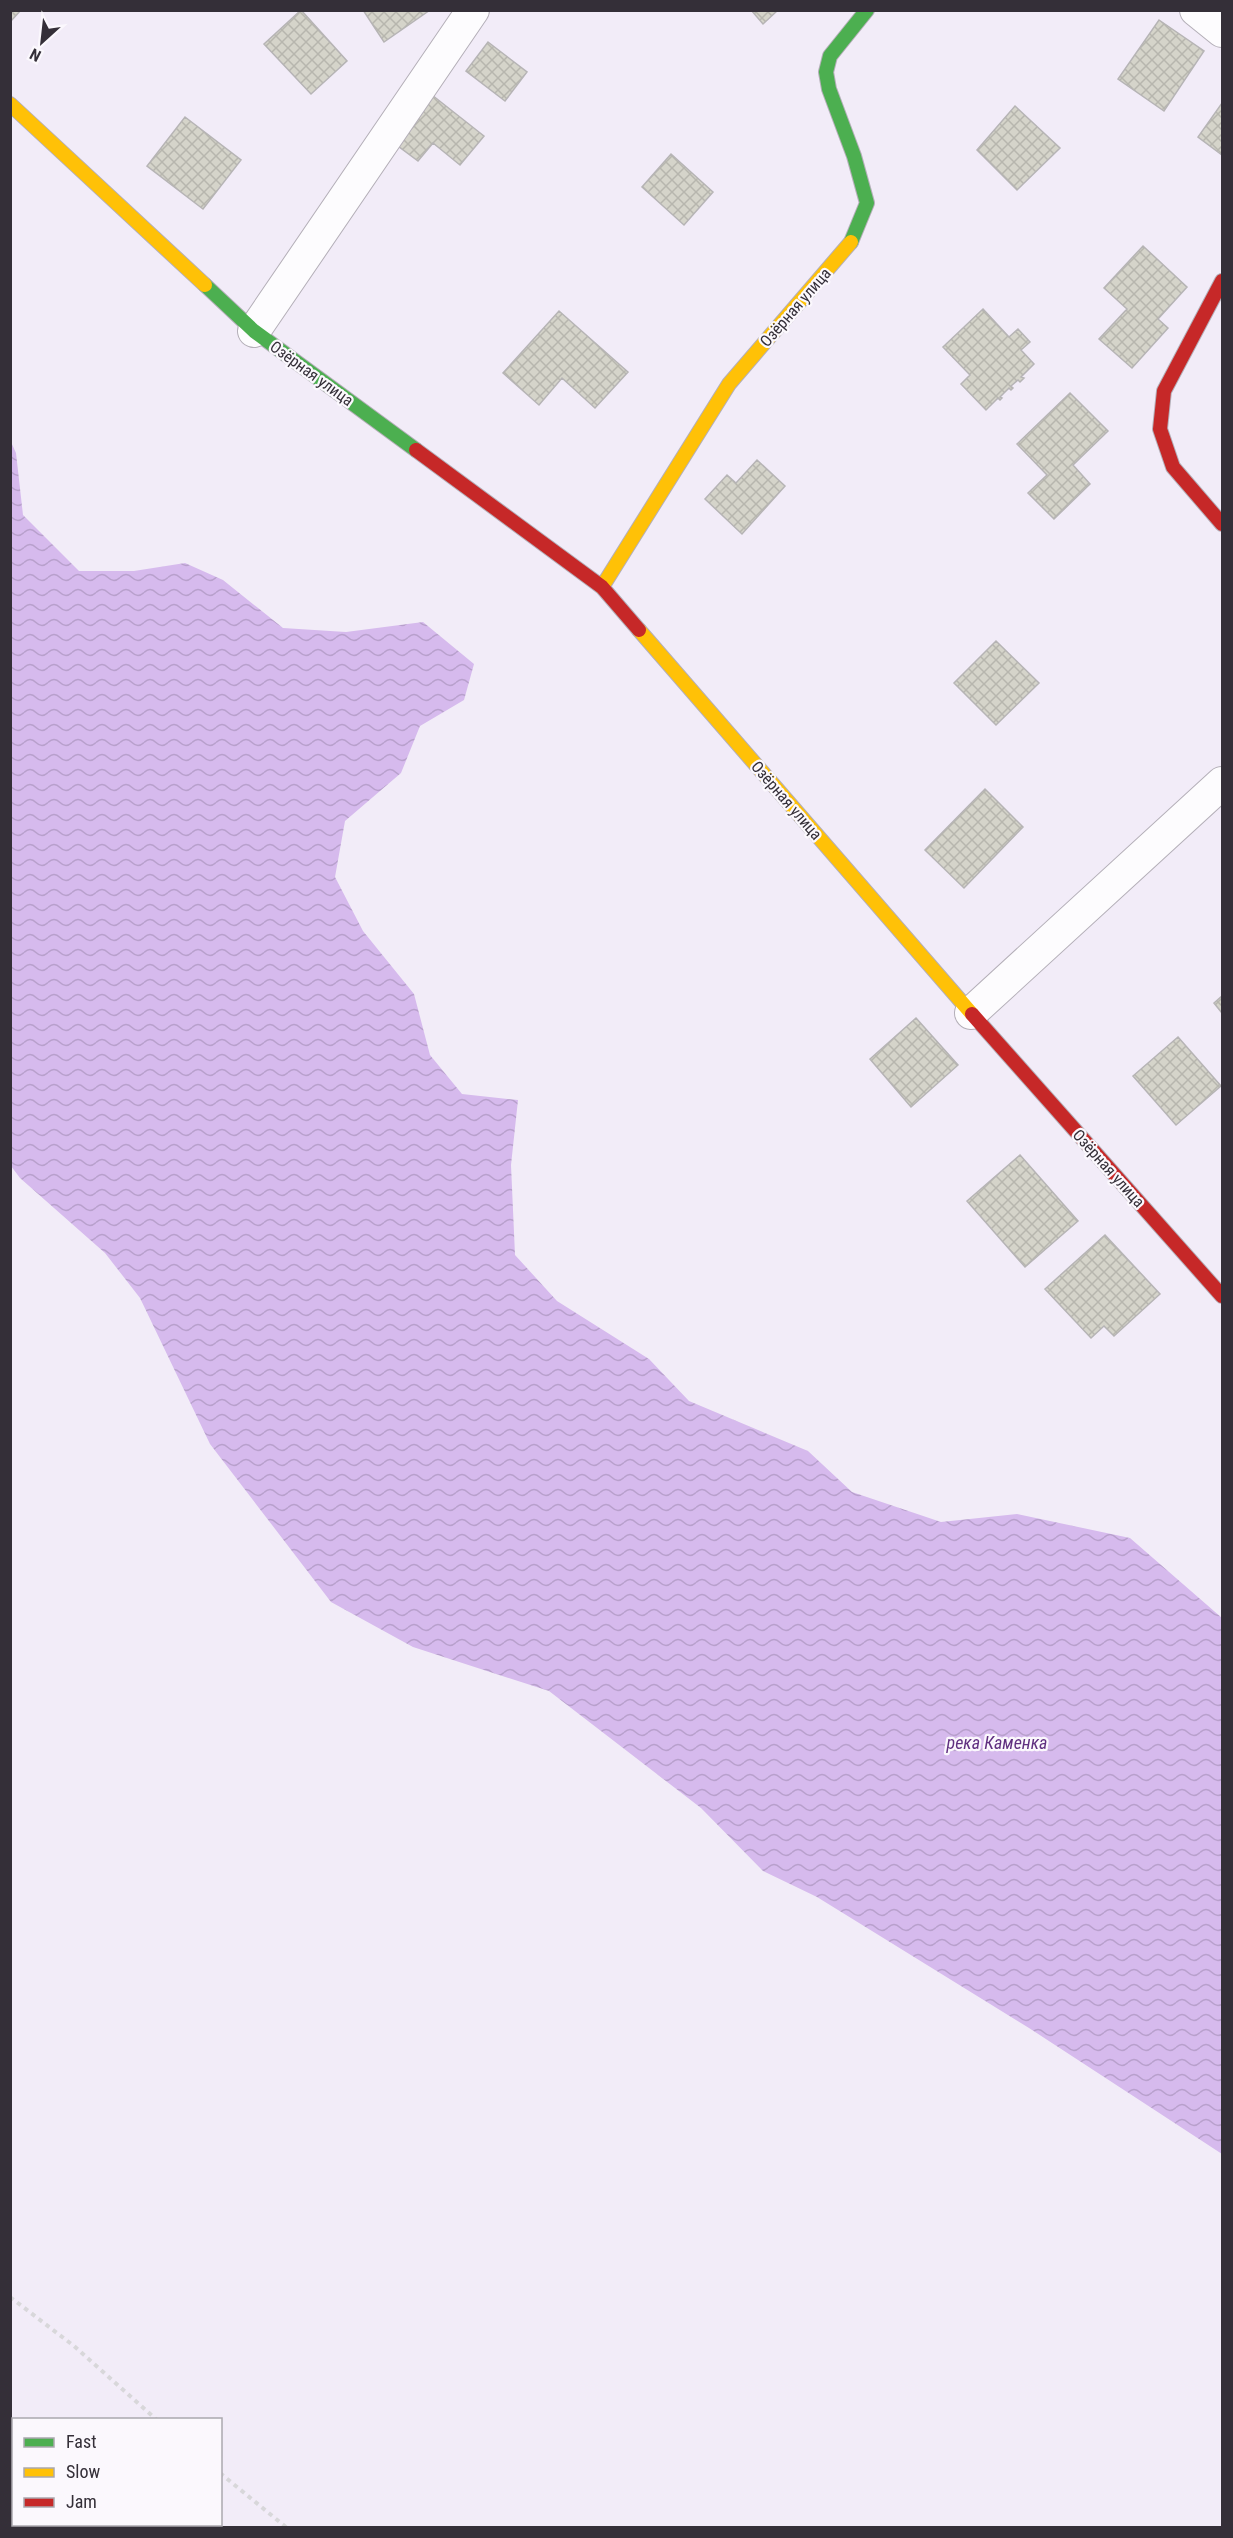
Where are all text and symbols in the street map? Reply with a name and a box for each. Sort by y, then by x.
north arrow [12,12,72,72]
text: N [27,44,44,66]
street label: Озёрная улица [756,264,835,351]
street label: Озёрная улица [266,337,357,410]
street label: Озёрная улица [747,757,826,844]
street label: Озёрная улица [1069,1126,1148,1211]
water label: река Каменка [946,1732,1047,1753]
legend [12,2418,222,2526]
text: Fast [66,2431,97,2452]
text: Slow [66,2461,101,2482]
text: Jam [66,2491,97,2512]

